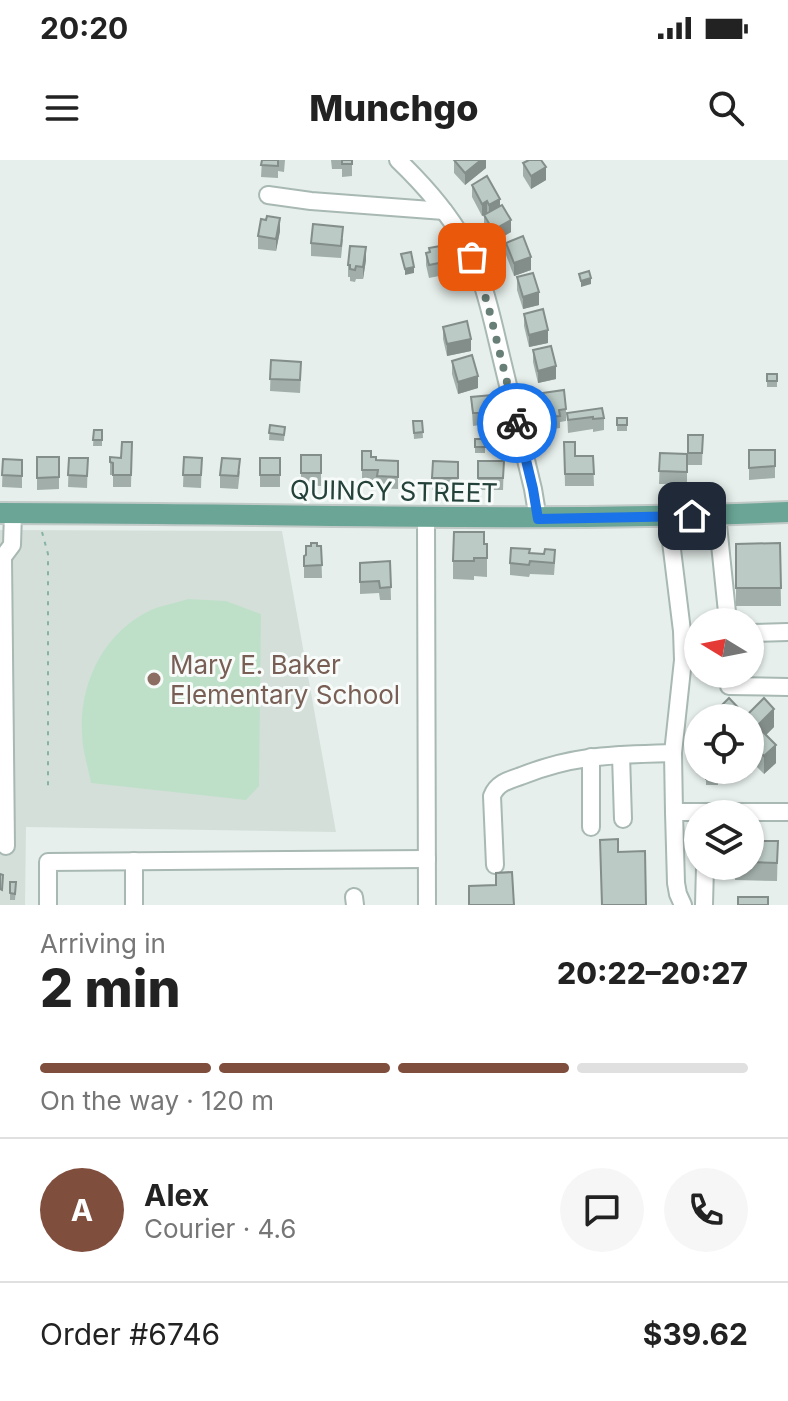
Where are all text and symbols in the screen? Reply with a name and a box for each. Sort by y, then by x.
text: 20:20 [40,10,128,46]
icon: menu [40,86,84,130]
text: Munchgo [309,86,479,130]
icon: search [704,86,748,130]
pin [438,223,506,291]
icon: bag [450,235,494,279]
courier [477,383,557,463]
icon: bike [495,401,539,445]
street label: QUINCY STREET [290,474,498,508]
pin [658,482,726,550]
icon: home [670,494,714,538]
north arrow [684,608,764,688]
map controls [684,608,764,880]
place label: Mary E. Baker Elementary School [170,649,400,710]
marker: Mary E. Baker Elementary School [145,670,163,688]
button: locate [684,704,764,784]
button: layers [684,800,764,880]
text: Arriving in [40,928,166,959]
text: 20:22–20:27 [557,955,748,991]
text: 2 min [40,957,181,1020]
text: On the way · 120 m [40,1085,274,1116]
button: chat [560,1168,644,1252]
button: phone [664,1168,748,1252]
text: Alex [144,1177,209,1213]
text: A [71,1192,93,1228]
text: Courier · 4.6 [144,1213,296,1244]
text: Order #6746 [40,1316,220,1352]
text: $39.62 [643,1316,748,1352]

